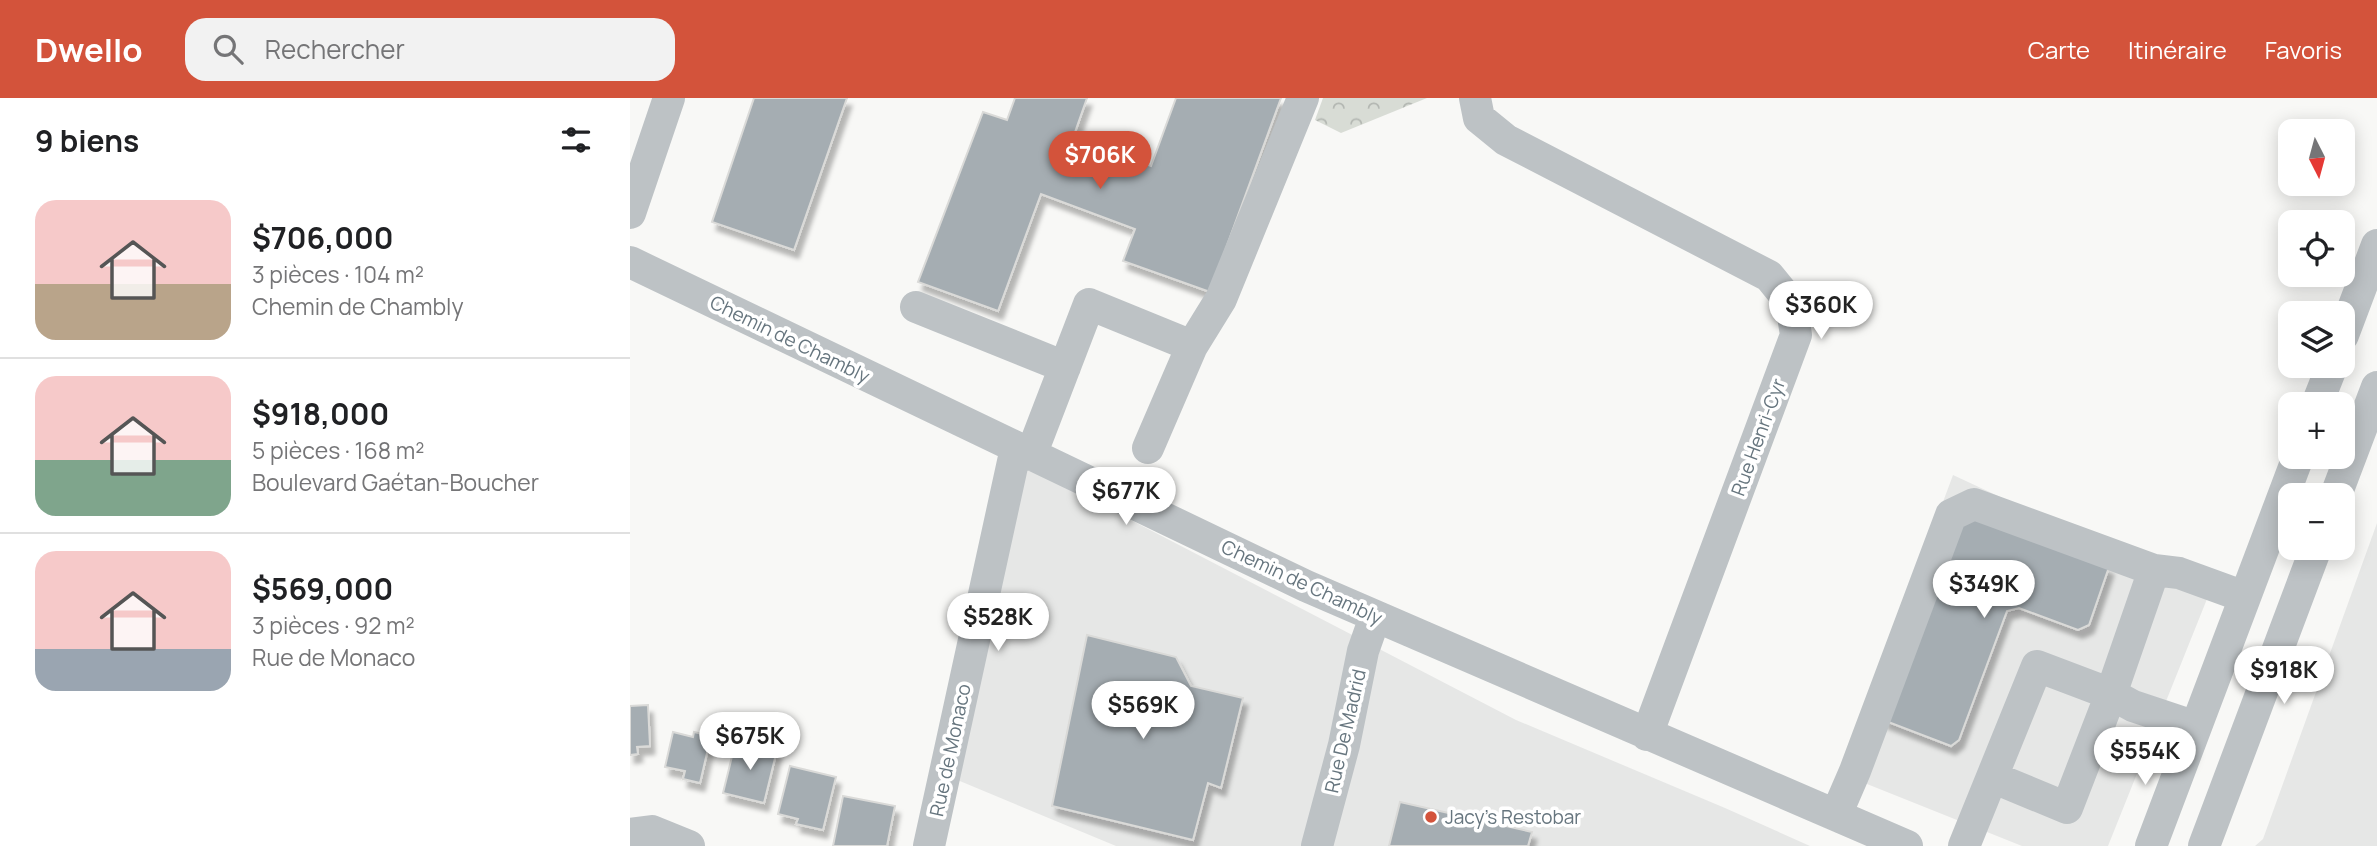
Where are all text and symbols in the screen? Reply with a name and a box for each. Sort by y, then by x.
search box [185,18,675,81]
text: Dwello [35,27,143,72]
icon: search [209,30,247,68]
text: Rechercher [265,31,405,67]
text: Carte [2028,33,2090,66]
text: Itinéraire [2128,33,2227,66]
text: Favoris [2265,33,2342,66]
north arrow [2278,119,2356,196]
map controls [2278,119,2355,560]
text: 9 biens [35,120,139,161]
icon: filters [557,121,595,159]
pin: $706K [1051,132,1149,191]
text: $706K [1064,138,1136,170]
button: locate [2278,210,2355,287]
text: $706,000 [252,217,394,258]
icon: home [91,228,175,312]
text: 3 pièces · 104 m² [252,258,424,290]
pin: $360K [1772,282,1870,341]
text: $360K [1785,288,1857,320]
street label: Chemin de Chambly [706,289,874,389]
text: Chemin de Chambly [252,290,464,322]
button: layers [2278,301,2355,378]
street label: Rue Henri-Cyr [1725,375,1791,499]
button: + [2278,392,2355,469]
text: $918,000 [252,393,389,434]
icon: home [91,404,175,488]
text: 5 pièces · 168 m² [252,434,425,466]
text: Boulevard Gaétan-Boucher [252,466,539,498]
pin: $677K [1077,468,1175,527]
text: $677K [1092,474,1160,506]
button: − [2278,483,2355,560]
street label: Chemin de Chambly [1217,533,1387,631]
pin: $349K [1935,560,2033,620]
text: $349K [1949,567,2019,599]
text: $569,000 [252,568,393,609]
icon: home [91,579,175,663]
pin: $528K [949,594,1047,653]
text: $528K [963,600,1033,632]
text: 3 pièces · 92 m² [252,609,415,641]
text: Rue de Monaco [252,641,415,673]
pin: $918K [2235,646,2333,706]
text: $918K [2250,653,2318,685]
street label: Rue De Madrid [1318,667,1372,795]
street label: Rue de Monaco [923,681,977,819]
pin: $569K [1094,682,1192,741]
text: $569K [1108,688,1178,720]
pin: $675K [701,712,799,772]
text: $675K [715,719,785,751]
pin: $554K [2096,728,2194,787]
text: $554K [2110,734,2180,766]
place label: Jacy's Restobar [1445,804,1581,830]
marker: Jacy's Restobar [1423,809,1439,825]

